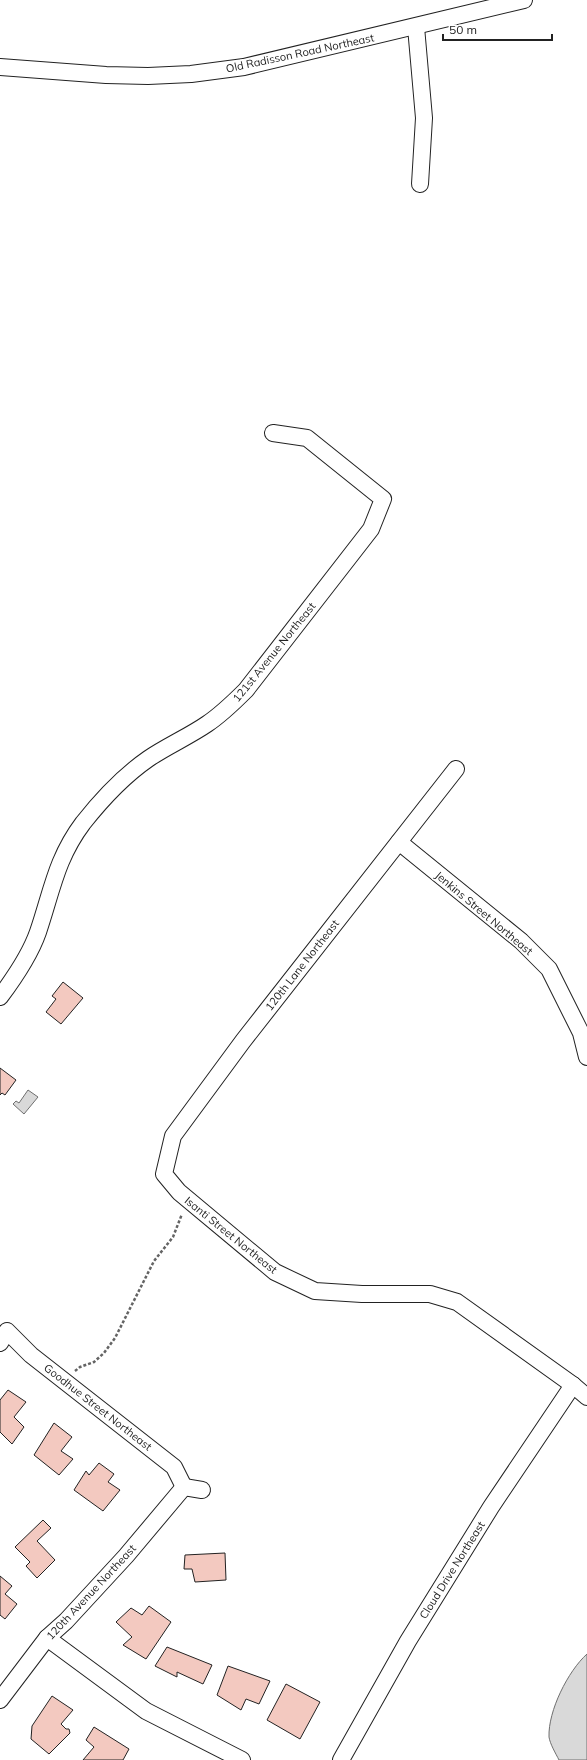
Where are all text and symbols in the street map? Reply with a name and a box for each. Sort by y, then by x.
scale bar [443,16,552,42]
text: 50 m [449,22,477,37]
street label: Old Radisson Road Northeast [225,30,376,76]
street label: 121st Avenue Northeast [230,599,319,705]
street label: Jenkins Street Northeast [432,868,536,958]
street label: 120th Lane Northeast [262,917,342,1013]
street label: Isanti Street Northeast [182,1193,280,1277]
street label: Goodhue Street Northeast [41,1361,155,1454]
street label: Cloud Drive Northeast [416,1518,488,1621]
street label: 120th Avenue Northeast [43,1541,139,1643]

